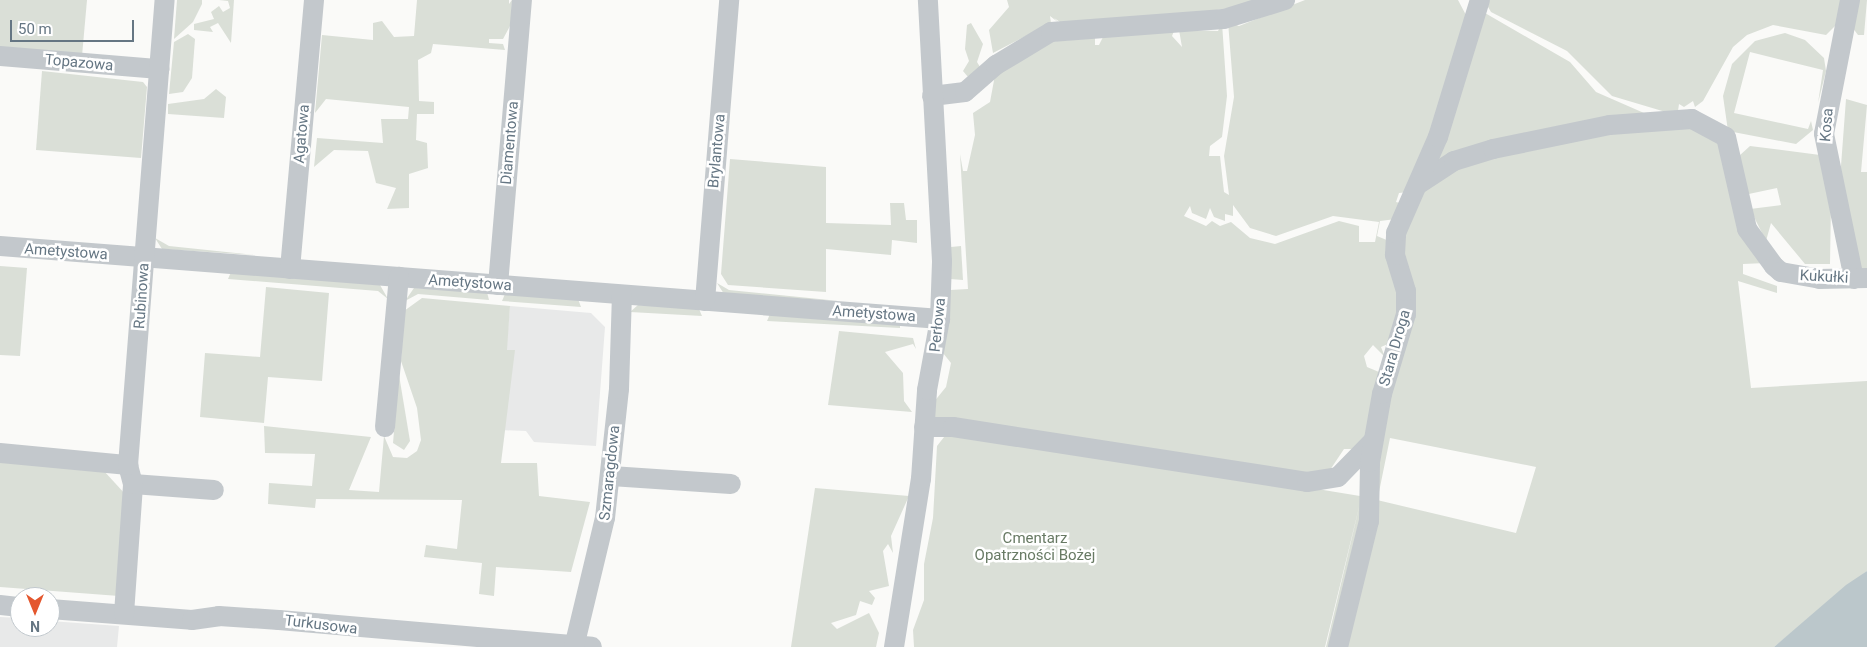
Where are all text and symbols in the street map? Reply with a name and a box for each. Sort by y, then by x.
scale bar [12,10,136,42]
text: 50 m [18,20,52,38]
street label: Topazowa [44,51,114,75]
street label: Diamentowa [497,100,523,186]
street label: Agatowa [290,104,314,164]
street label: Kosa [1817,107,1837,143]
street label: Brylantowa [705,113,729,189]
street label: Ametystowa [24,240,108,264]
street label: Rubinowa [131,263,153,329]
street label: Kukułki [1799,267,1849,287]
street label: Ametystowa [428,271,512,295]
street label: Perłowa [926,297,950,353]
street label: Ametystowa [832,302,916,326]
street label: Stara Droga [1376,308,1414,388]
street label: Szmaragdowa [596,425,624,521]
park label: Cmentarz Opatrzności Bożej [975,529,1095,564]
north arrow [10,587,60,637]
street label: Turkusowa [284,612,358,638]
text: N [30,618,40,634]

